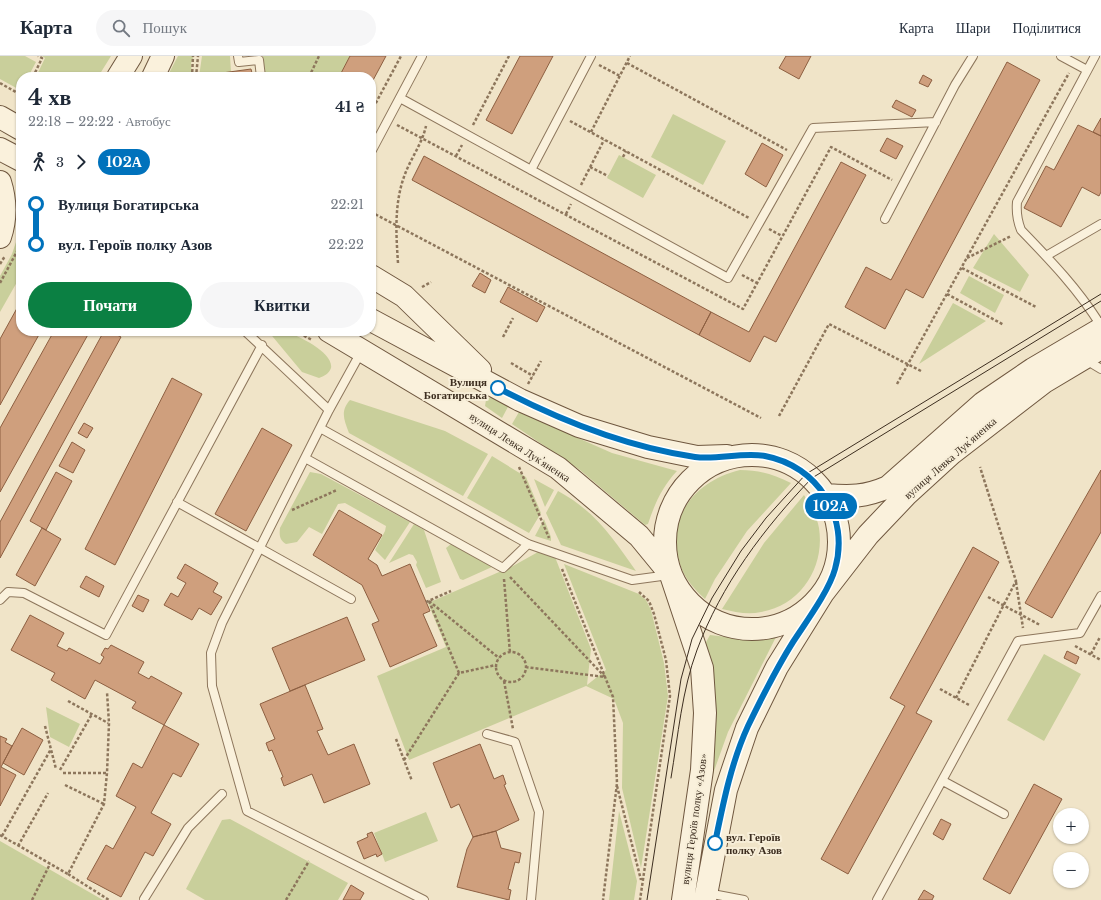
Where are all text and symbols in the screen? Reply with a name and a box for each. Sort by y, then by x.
search box [96,10,376,46]
text: Карта [20,16,72,39]
icon: search [110,17,132,39]
text: Пошук [142,18,187,37]
text: Карта [899,19,934,37]
text: Шари [956,19,991,37]
text: Поділитися [1013,19,1081,37]
text: 4 хв [28,84,71,111]
text: 41 ₴ [335,97,364,116]
text: 22:18 – 22:22 · Автобус [28,113,171,130]
icon: walk [28,151,50,173]
icon: forward [70,151,92,173]
text: 102А [106,153,142,171]
text: 3 [56,154,64,171]
text: Вулиця Богатирська [58,195,199,214]
text: 22:21 [330,196,364,213]
text: вул. Героїв полку Азов [58,235,212,254]
text: 22:22 [328,236,364,253]
button: Почати [28,282,192,328]
button: Квитки [200,282,364,328]
place label: Вулиця Богатирська [424,375,487,402]
marker: Вулиця Богатирська [490,380,506,396]
street label: вулиця Левка Лукʼяненка [467,409,573,485]
street label: вулиця Левка Лукʼяненка [901,414,999,502]
line badge: 102А [803,493,859,519]
text: 102А [813,497,849,515]
street label: вулиця Героїв полку «Азов» [678,752,710,886]
map controls [1053,808,1089,888]
button: + [1053,808,1089,844]
place label: вул. Героїв полку Азов [726,830,782,857]
marker: вул. Героїв полку Азов [707,835,723,851]
button: − [1053,852,1089,888]

